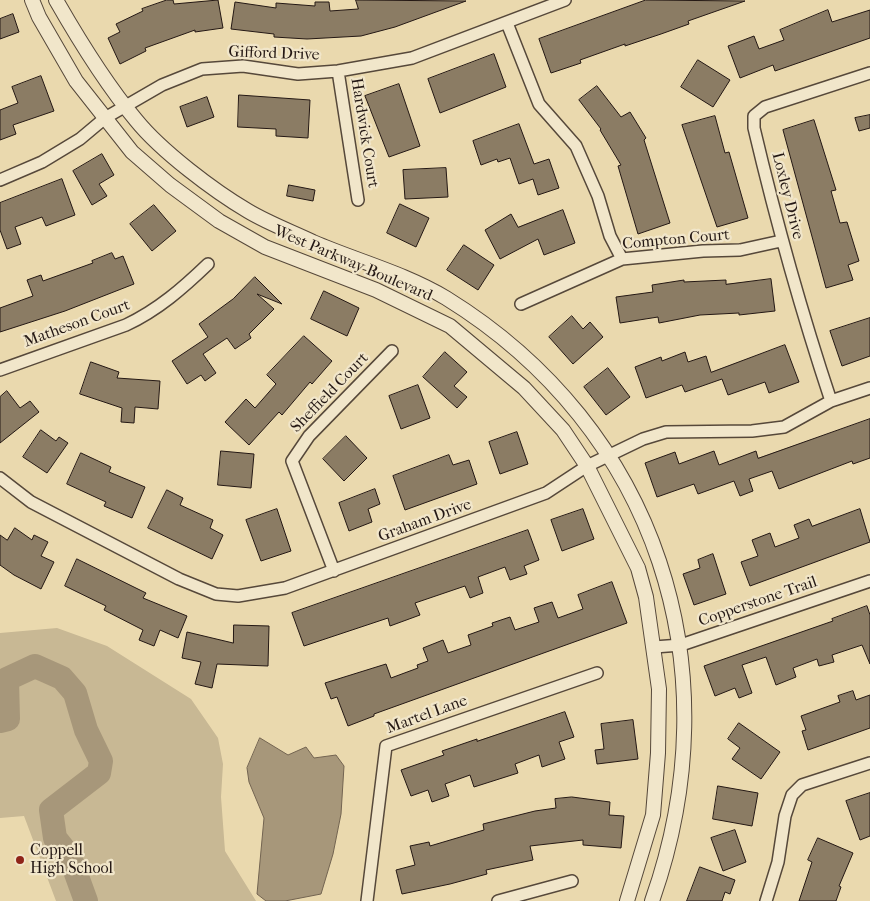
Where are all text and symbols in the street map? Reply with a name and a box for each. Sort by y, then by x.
street label: Gifford Drive [228,43,320,65]
street label: Hardwick Court [346,77,382,189]
street label: Loxley Drive [767,151,807,241]
street label: West Parkway Boulevard [271,222,435,306]
street label: Compton Court [622,226,730,254]
street label: Matheson Court [21,296,133,352]
street label: Sheffield Court [287,349,373,437]
street label: Graham Drive [376,495,474,547]
street label: Copperstone Trail [696,573,820,631]
street label: Martel Lane [384,692,470,738]
place label: Coppell High School [30,841,113,879]
marker: Coppell High School [14,854,26,866]

